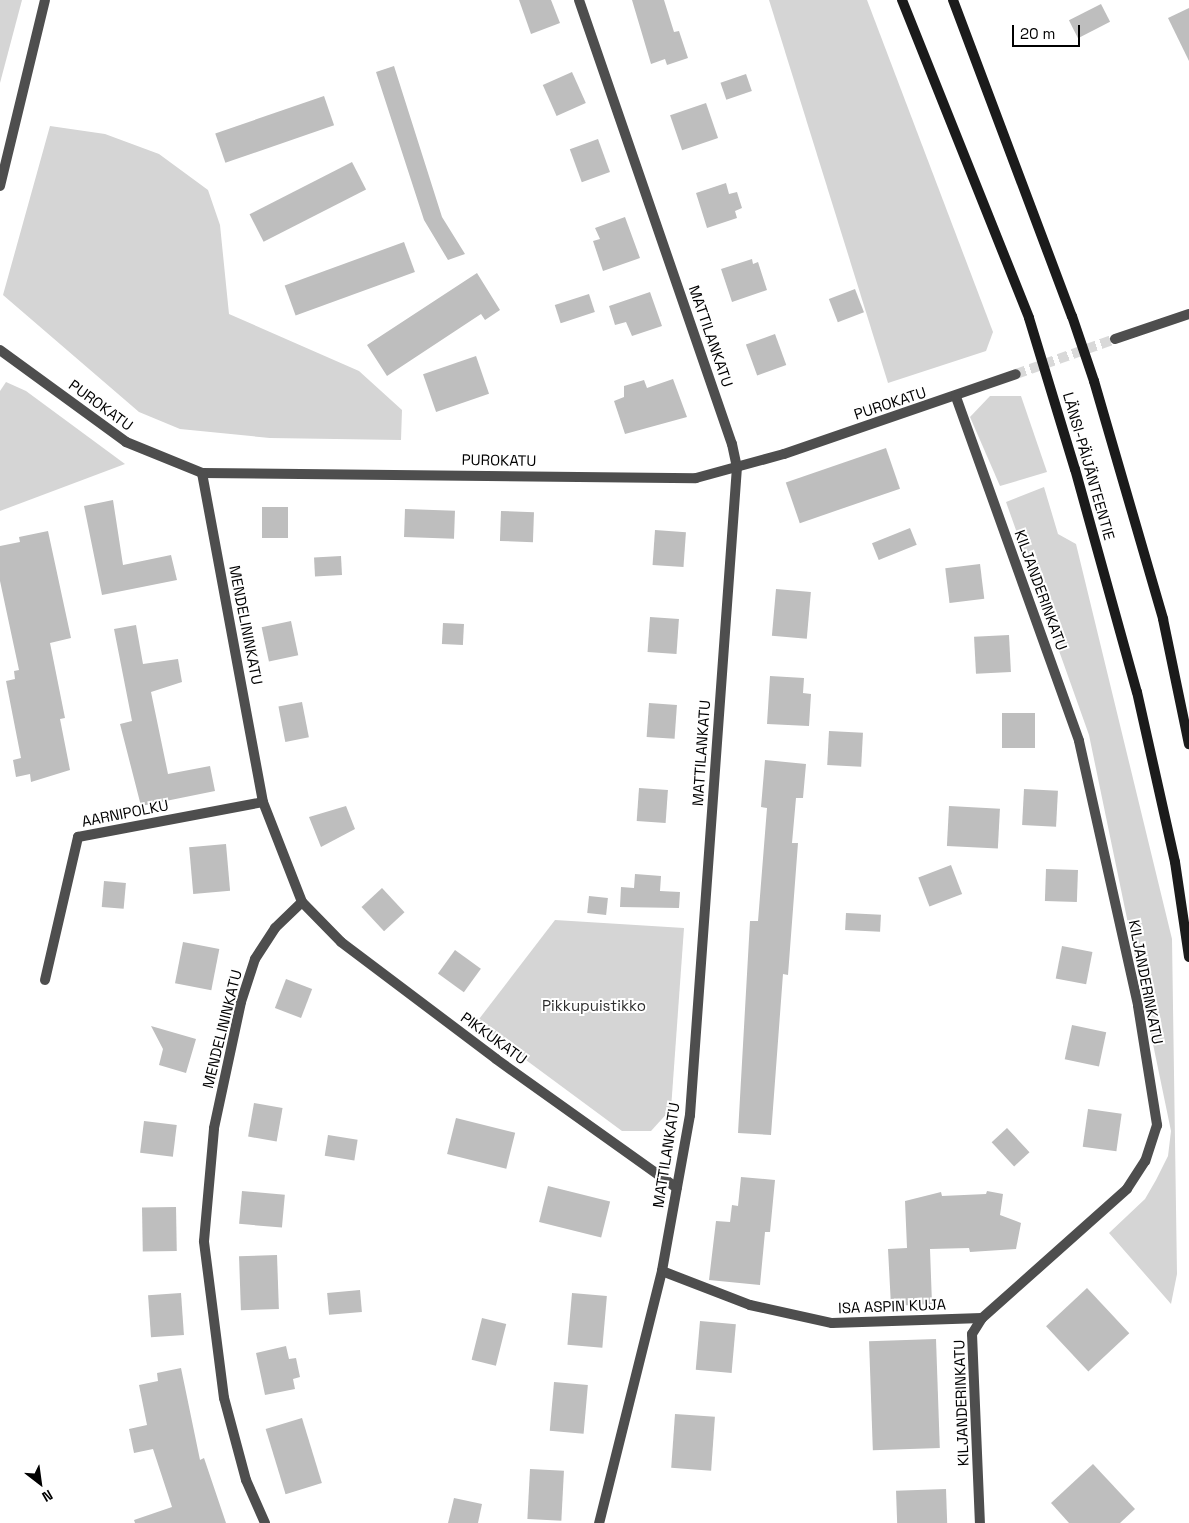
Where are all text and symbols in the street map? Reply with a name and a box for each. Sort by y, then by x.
scale bar [1014,15,1082,47]
text: 20 m [1020,24,1055,43]
street label: MATTILANKATU [685,283,737,389]
street label: PUROKATU [65,376,137,434]
street label: PUROKATU [852,383,928,423]
street label: LÄNSI-PÄIJÄNTEENTIE [1059,390,1119,542]
street label: PUROKATU [461,450,537,470]
street label: KILJANDERINKATU [1011,527,1071,653]
street label: MENDELININKATU [226,564,266,686]
street label: MATTILANKATU [688,699,714,807]
street label: AARNIPOLKU [80,796,170,830]
street label: KILJANDERINKATU [1125,918,1167,1046]
street label: MENDELININKATU [199,968,245,1090]
park label: Pikkupuistikko [542,997,646,1015]
street label: PIKKUKATU [457,1008,531,1068]
street label: MATTILANKATU [649,1101,683,1209]
street label: ISA ASPIN KUJA [838,1295,946,1317]
street label: KILJANDERINKATU [950,1339,972,1467]
north arrow [15,1458,65,1508]
text: N [39,1486,56,1506]

